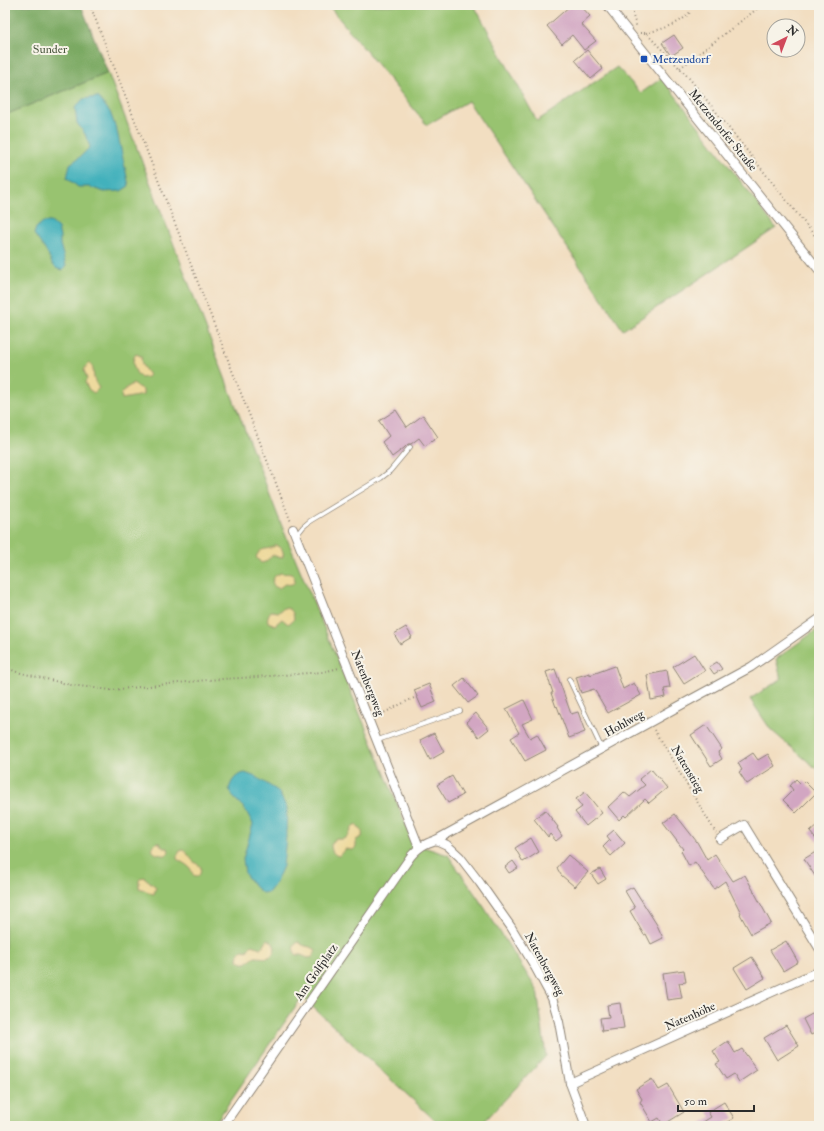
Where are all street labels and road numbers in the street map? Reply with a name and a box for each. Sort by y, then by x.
street label: Metzendorfer Straße [685,86,760,174]
street label: Natenbergweg [347,648,388,719]
street label: Hohlweg [602,706,648,740]
street label: Natenstieg [668,743,708,797]
street label: Natenbergweg [521,930,569,999]
street label: Am Golfplatz [291,941,342,1004]
street label: Natenhöhe [663,999,718,1034]

